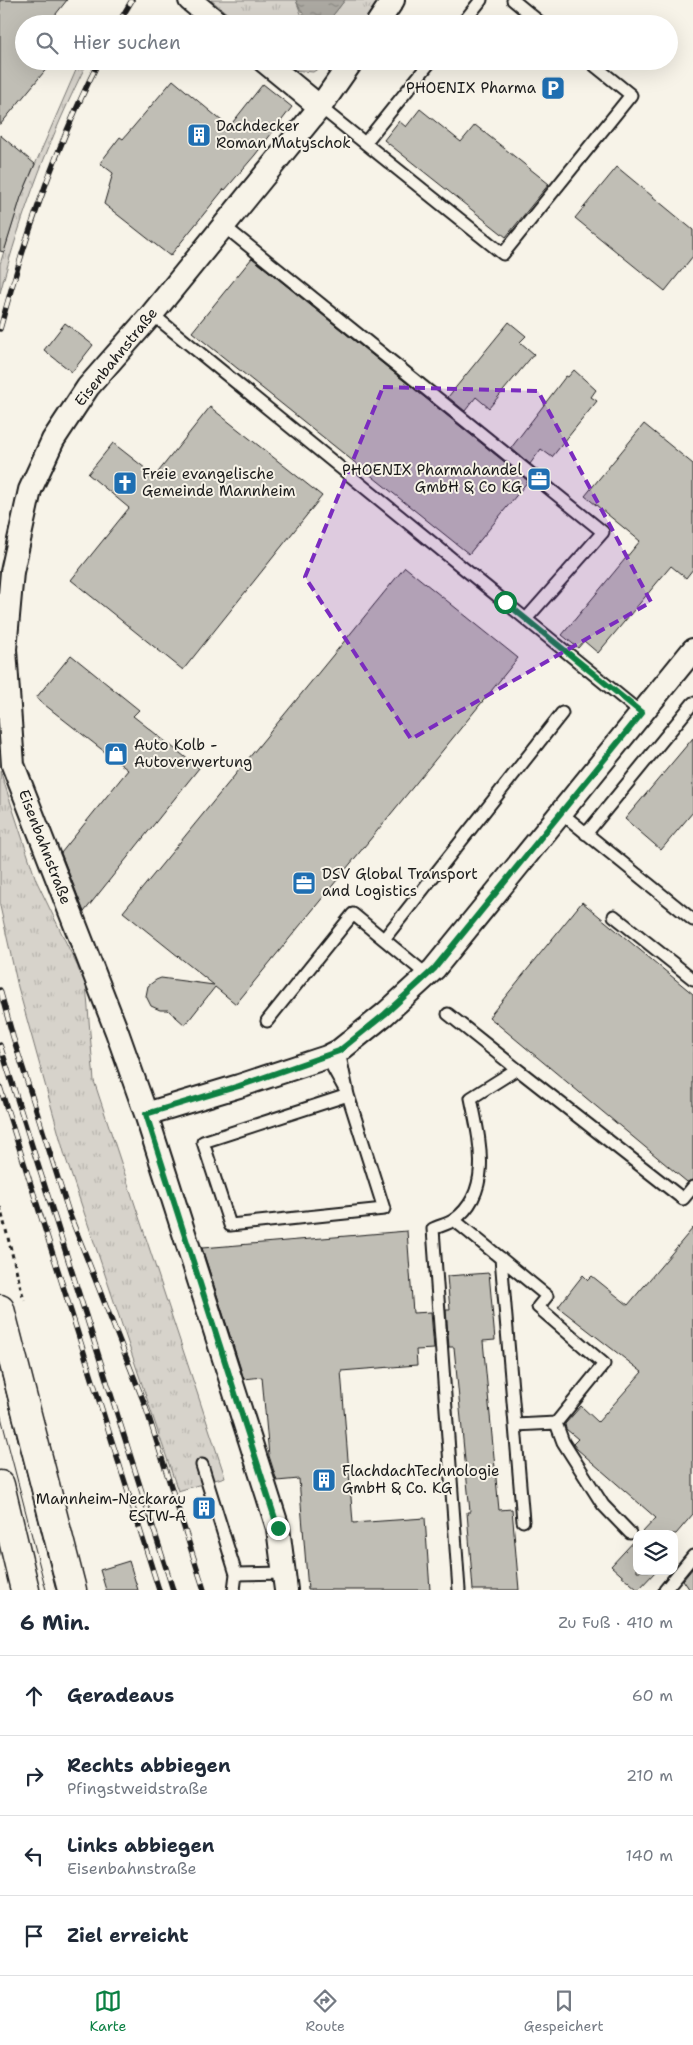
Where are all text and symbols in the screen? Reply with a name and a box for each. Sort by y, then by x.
search box [15,15,678,70]
icon: search [33,29,61,57]
text: Hier suchen [73,30,181,55]
parking icon: PHOENIX Pharma [540,75,566,101]
place label: PHOENIX Pharma [406,78,537,98]
place label: Dachdecker Roman Matyschok [216,116,351,153]
building icon: Dachdecker Roman Matyschok [186,122,212,148]
street label: Eisenbahnstraße [70,303,162,411]
place label: PHOENIX Pharmahandel GmbH & Co KG [342,460,522,497]
place label: Freie evangelische Gemeinde Mannheim [142,464,295,501]
office icon: PHOENIX Pharmahandel GmbH & Co KG [526,466,552,492]
church icon: Freie evangelische Gemeinde Mannheim [112,470,138,496]
route start [494,591,517,614]
place label: Auto Kolb - Autoverwertung [134,735,252,772]
shop icon: Auto Kolb - Autoverwertung [103,741,129,767]
street label: Eisenbahnstraße [14,787,76,907]
place label: DSV Global Transport and Logistics [322,864,478,901]
office icon: DSV Global Transport and Logistics [291,870,317,896]
place label: FlachdachTechnologie GmbH & Co. KG [342,1461,500,1498]
building icon: FlachdachTechnologie GmbH & Co. KG [311,1467,337,1493]
place label: Mannheim-Neckarau ESTW-A [36,1489,186,1526]
building icon: Mannheim-Neckarau ESTW-A [191,1495,217,1521]
route end [267,1517,290,1540]
map controls [633,1530,678,1575]
button: layers [633,1530,678,1575]
text: 6 Min. [20,1609,90,1637]
text: Zu Fuß · 410 m [558,1612,673,1633]
icon: ahead [20,1682,48,1710]
text: Geradeaus [67,1683,174,1708]
text: 60 m [632,1685,673,1706]
text: Rechts abbiegen [67,1753,231,1778]
icon: right [20,1762,48,1790]
text: 210 m [626,1765,673,1786]
text: Pfingstweidstraße [67,1778,208,1799]
text: Links abbiegen [67,1833,214,1858]
icon: left [20,1842,48,1870]
text: 140 m [626,1845,673,1866]
text: Eisenbahnstraße [67,1858,197,1879]
icon: arrive [20,1922,48,1950]
text: Ziel erreicht [67,1923,188,1948]
tab: Karte [89,1987,127,2035]
tab: Route [305,1987,345,2035]
tab: Gespeichert [524,1987,604,2035]

